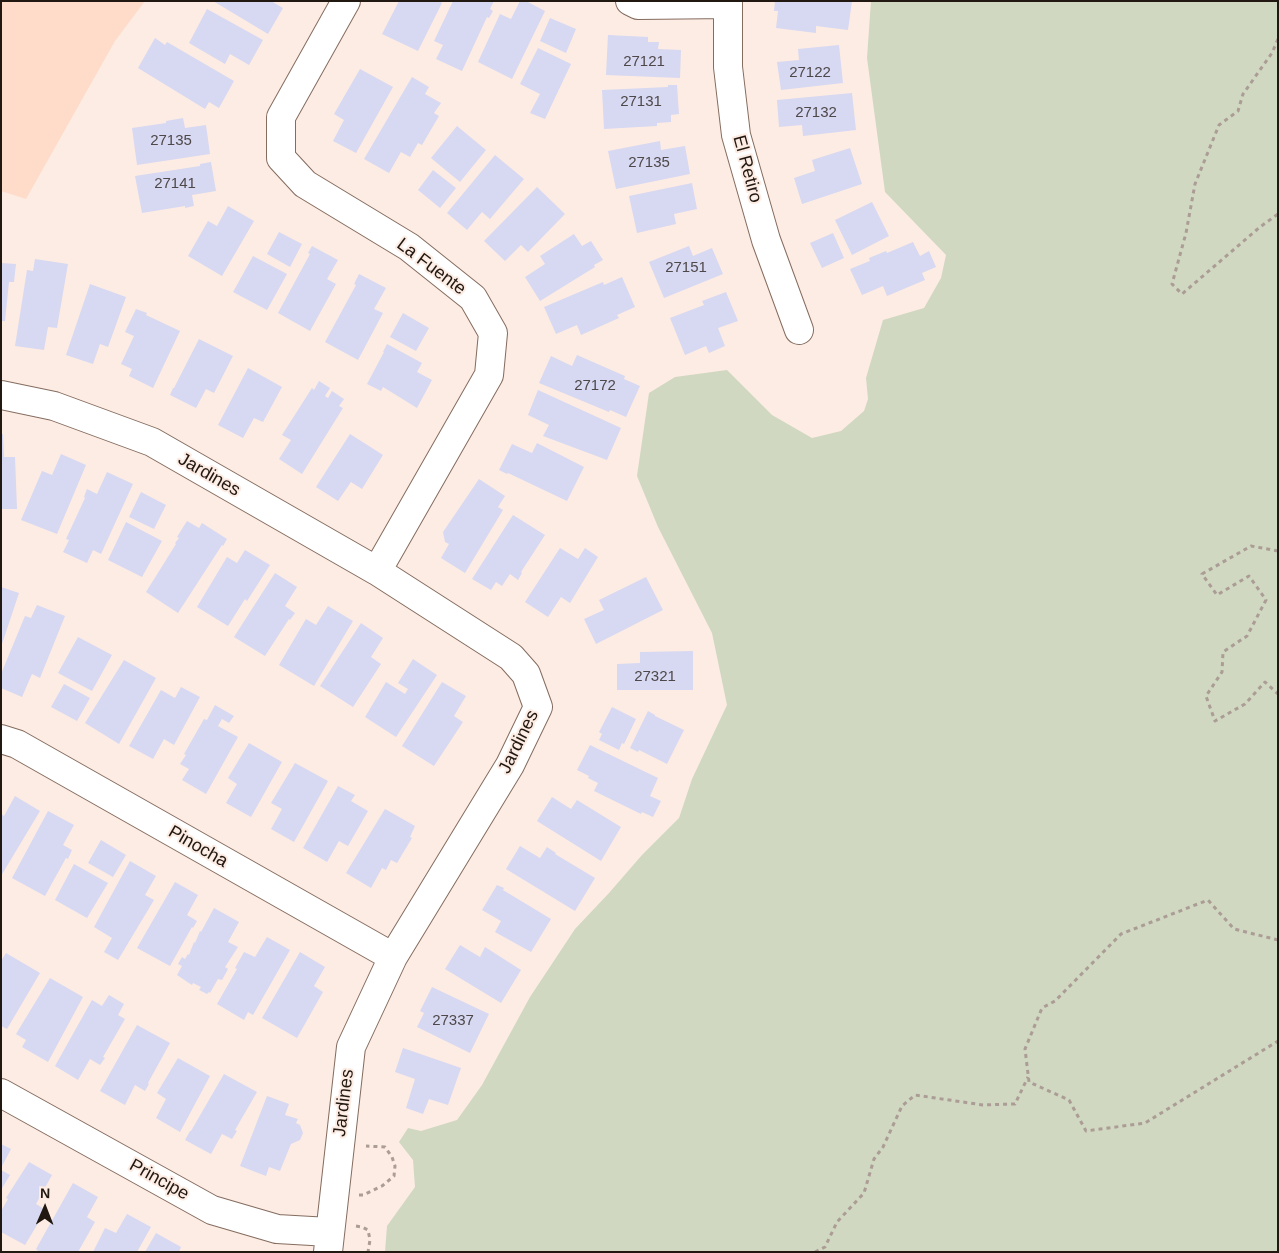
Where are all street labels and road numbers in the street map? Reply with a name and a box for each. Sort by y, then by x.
street label: El Retiro [728,133,766,205]
street label: La Fuente [392,234,470,300]
street label: Jardines [174,449,244,501]
street label: Jardines [494,707,544,777]
street label: Pinocha [164,821,232,873]
street label: Jardines [329,1068,359,1138]
street label: Principe [125,1155,193,1205]

